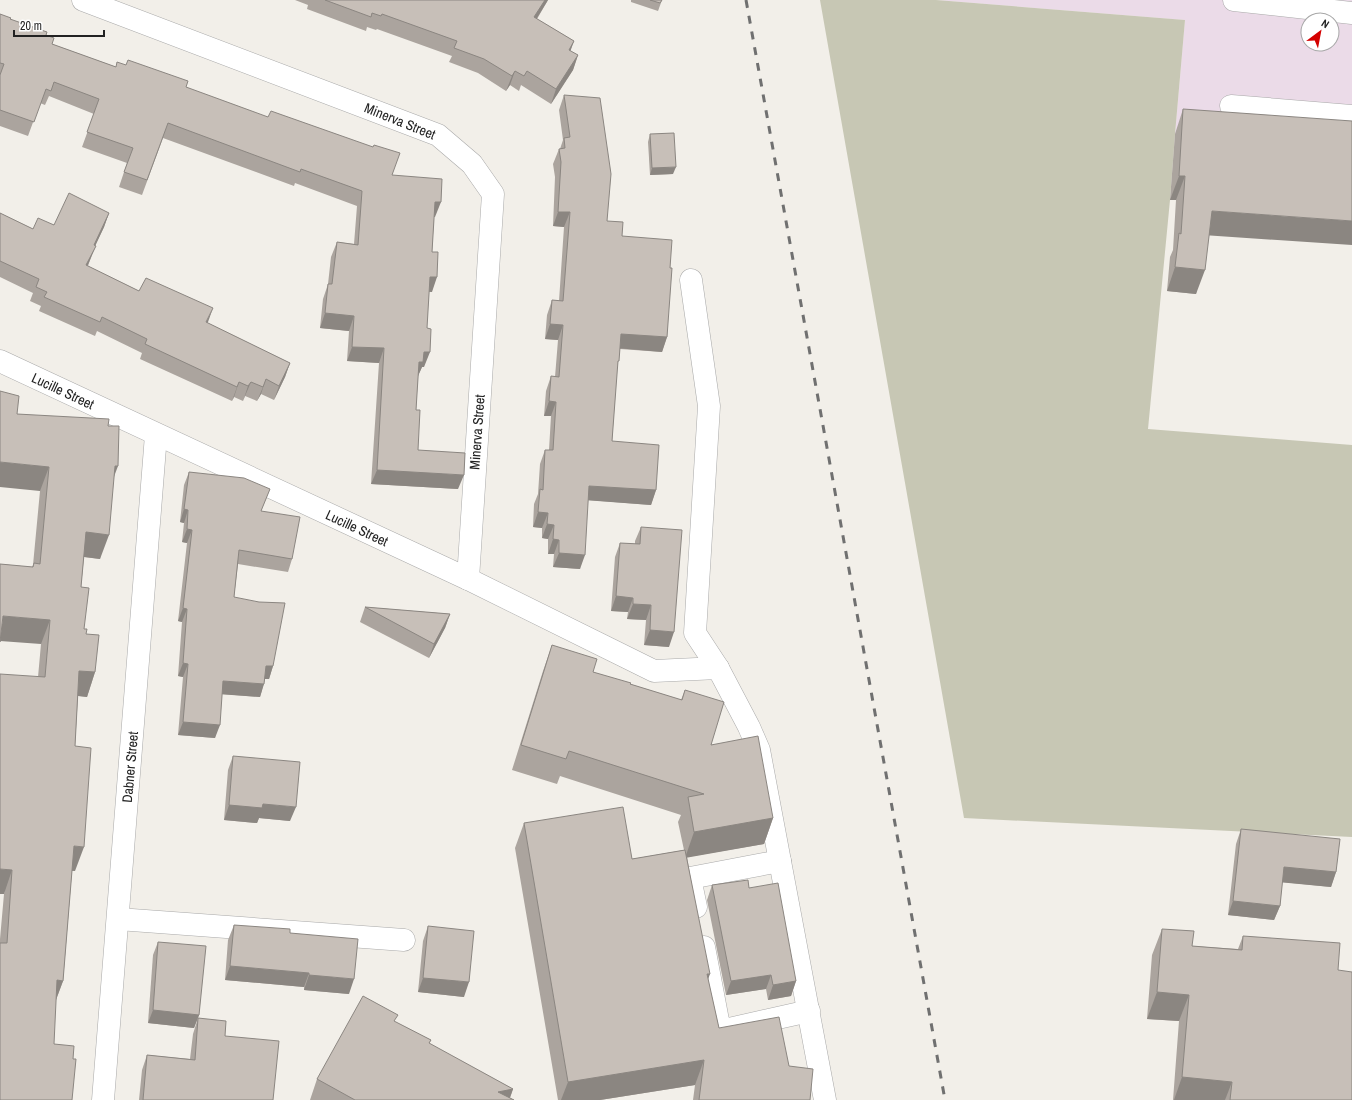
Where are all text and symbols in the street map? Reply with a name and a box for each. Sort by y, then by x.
scale bar [14,12,104,38]
north arrow [1300,12,1340,52]
text: N [1319,16,1332,31]
text: 20 m [20,18,42,34]
street label: Minerva Street [362,99,438,143]
street label: Lucille Street [29,369,97,413]
street label: Minerva Street [465,394,489,470]
street label: Lucille Street [323,506,391,550]
street label: Dabner Street [118,731,142,803]

